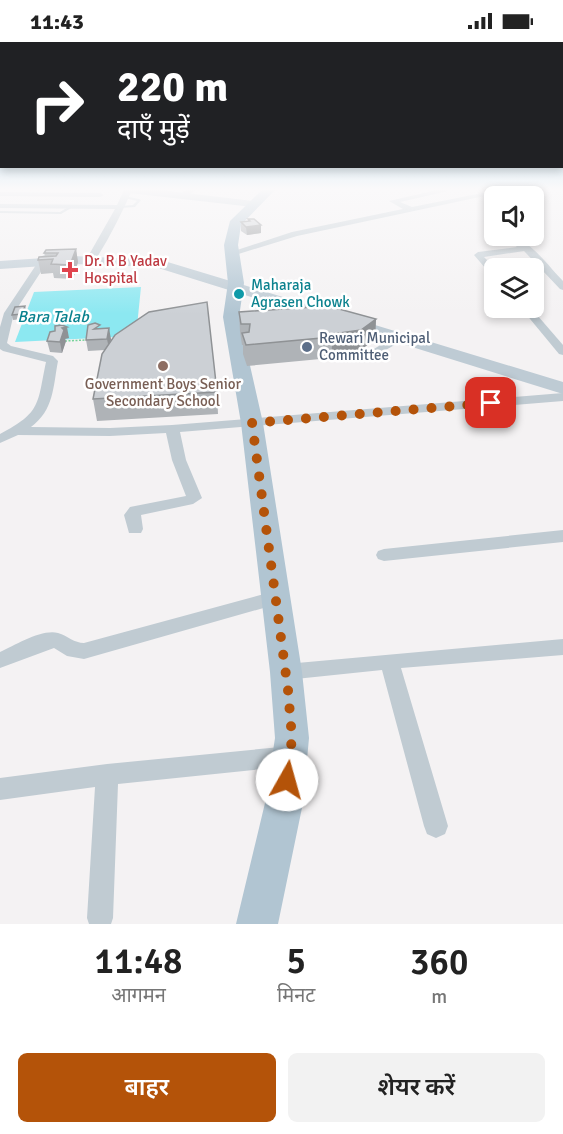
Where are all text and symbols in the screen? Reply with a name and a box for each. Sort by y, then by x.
text: 11:43 [30,8,84,35]
text: 220 m [117,62,228,113]
icon: right [18,66,96,144]
text: दाएँ मुड़ें [117,113,190,146]
map controls [484,186,544,318]
button: sound [484,186,544,246]
place label: Dr. R B Yadav Hospital [84,252,167,287]
button: layers [484,258,544,318]
marker: Dr. R B Yadav Hospital [61,261,79,279]
place label: Maharaja Agrasen Chowk [251,276,350,311]
marker: Maharaja Agrasen Chowk [232,287,246,301]
water label: Bara Talab [17,307,90,327]
place label: Rewari Municipal Committee [319,329,430,364]
marker: Rewari Municipal Committee [300,340,314,354]
marker: Government Boys Senior Secondary School [156,359,170,373]
place label: Government Boys Senior Secondary School [85,375,242,410]
pin [465,377,516,428]
icon: arrive [474,386,507,419]
position arrow [255,748,319,812]
text: 11:48 [95,939,183,984]
text: 5 [287,939,306,984]
text: 360 [410,940,468,985]
text: आगमन [111,983,166,1008]
text: मिनट [277,983,315,1008]
text: m [431,984,447,1009]
button: बाहर [18,1053,276,1122]
button: शेयर करें [288,1053,545,1122]

